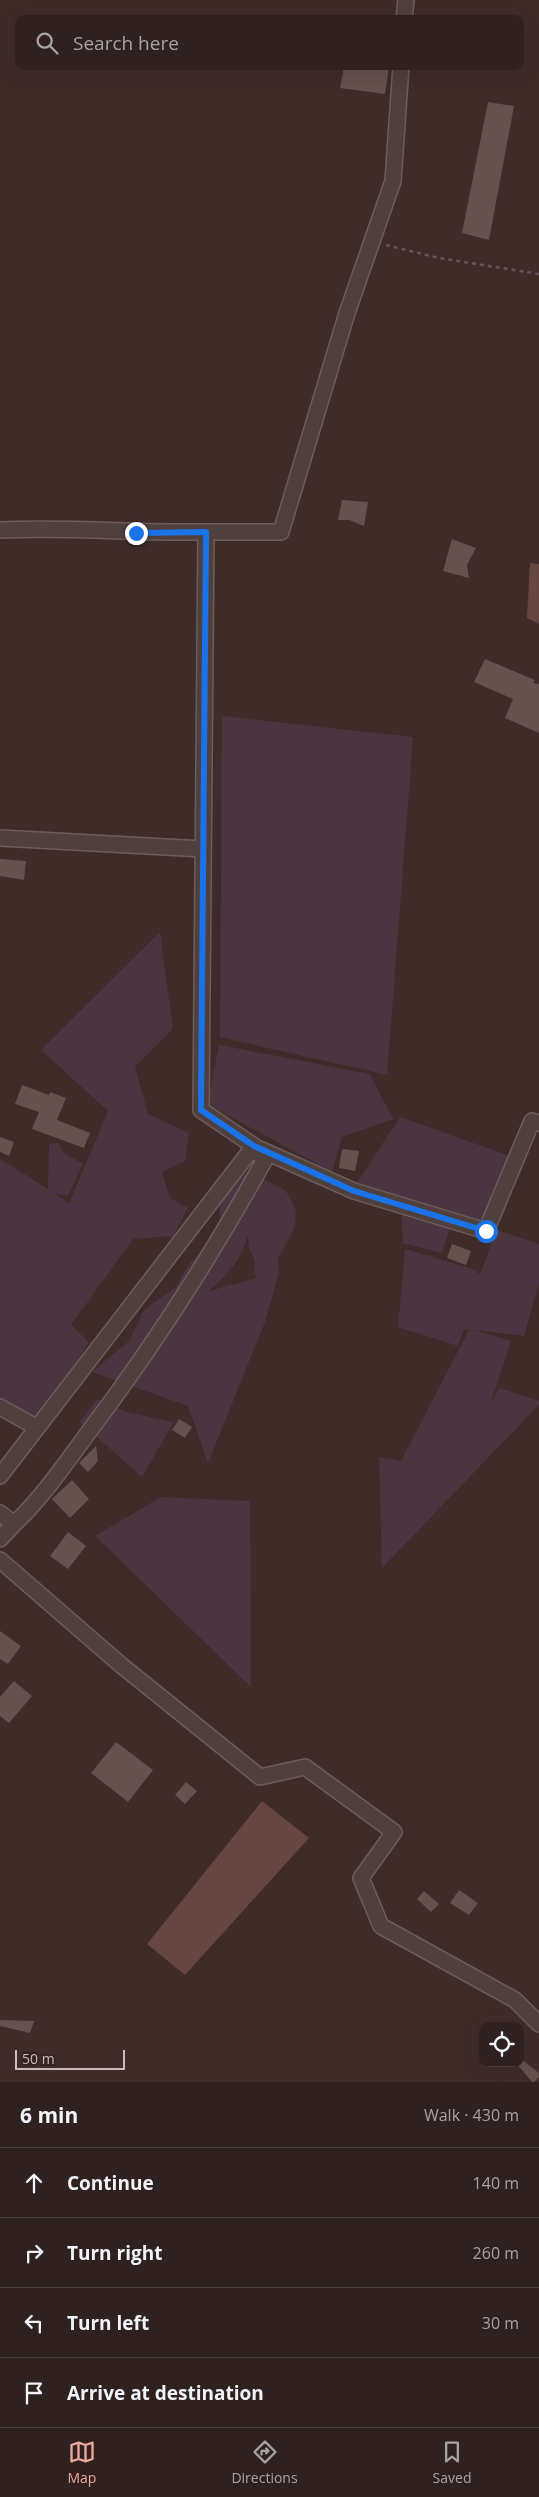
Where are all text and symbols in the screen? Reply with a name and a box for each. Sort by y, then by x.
search box [15,15,524,70]
icon: search [33,29,61,57]
text: Search here [73,30,179,56]
route end [125,522,148,545]
route start [475,1220,498,1243]
map controls [479,2022,524,2067]
button: locate [479,2022,524,2067]
scale bar [15,2047,125,2070]
text: 50 m [22,2049,55,2068]
text: 6 min [20,2101,78,2129]
text: Walk · 430 m [424,2104,519,2126]
icon: ahead [20,2169,48,2197]
text: Continue [67,2170,154,2196]
text: 140 m [473,2172,519,2194]
icon: right [20,2239,48,2267]
text: Turn right [67,2240,162,2266]
text: 260 m [473,2242,519,2264]
icon: left [20,2309,48,2337]
text: Turn left [67,2310,149,2336]
text: 30 m [482,2312,519,2334]
icon: arrive [20,2379,48,2407]
text: Arrive at destination [67,2380,264,2406]
tab: Map [67,2438,96,2487]
tab: Directions [231,2438,298,2487]
tab: Saved [433,2438,471,2487]

